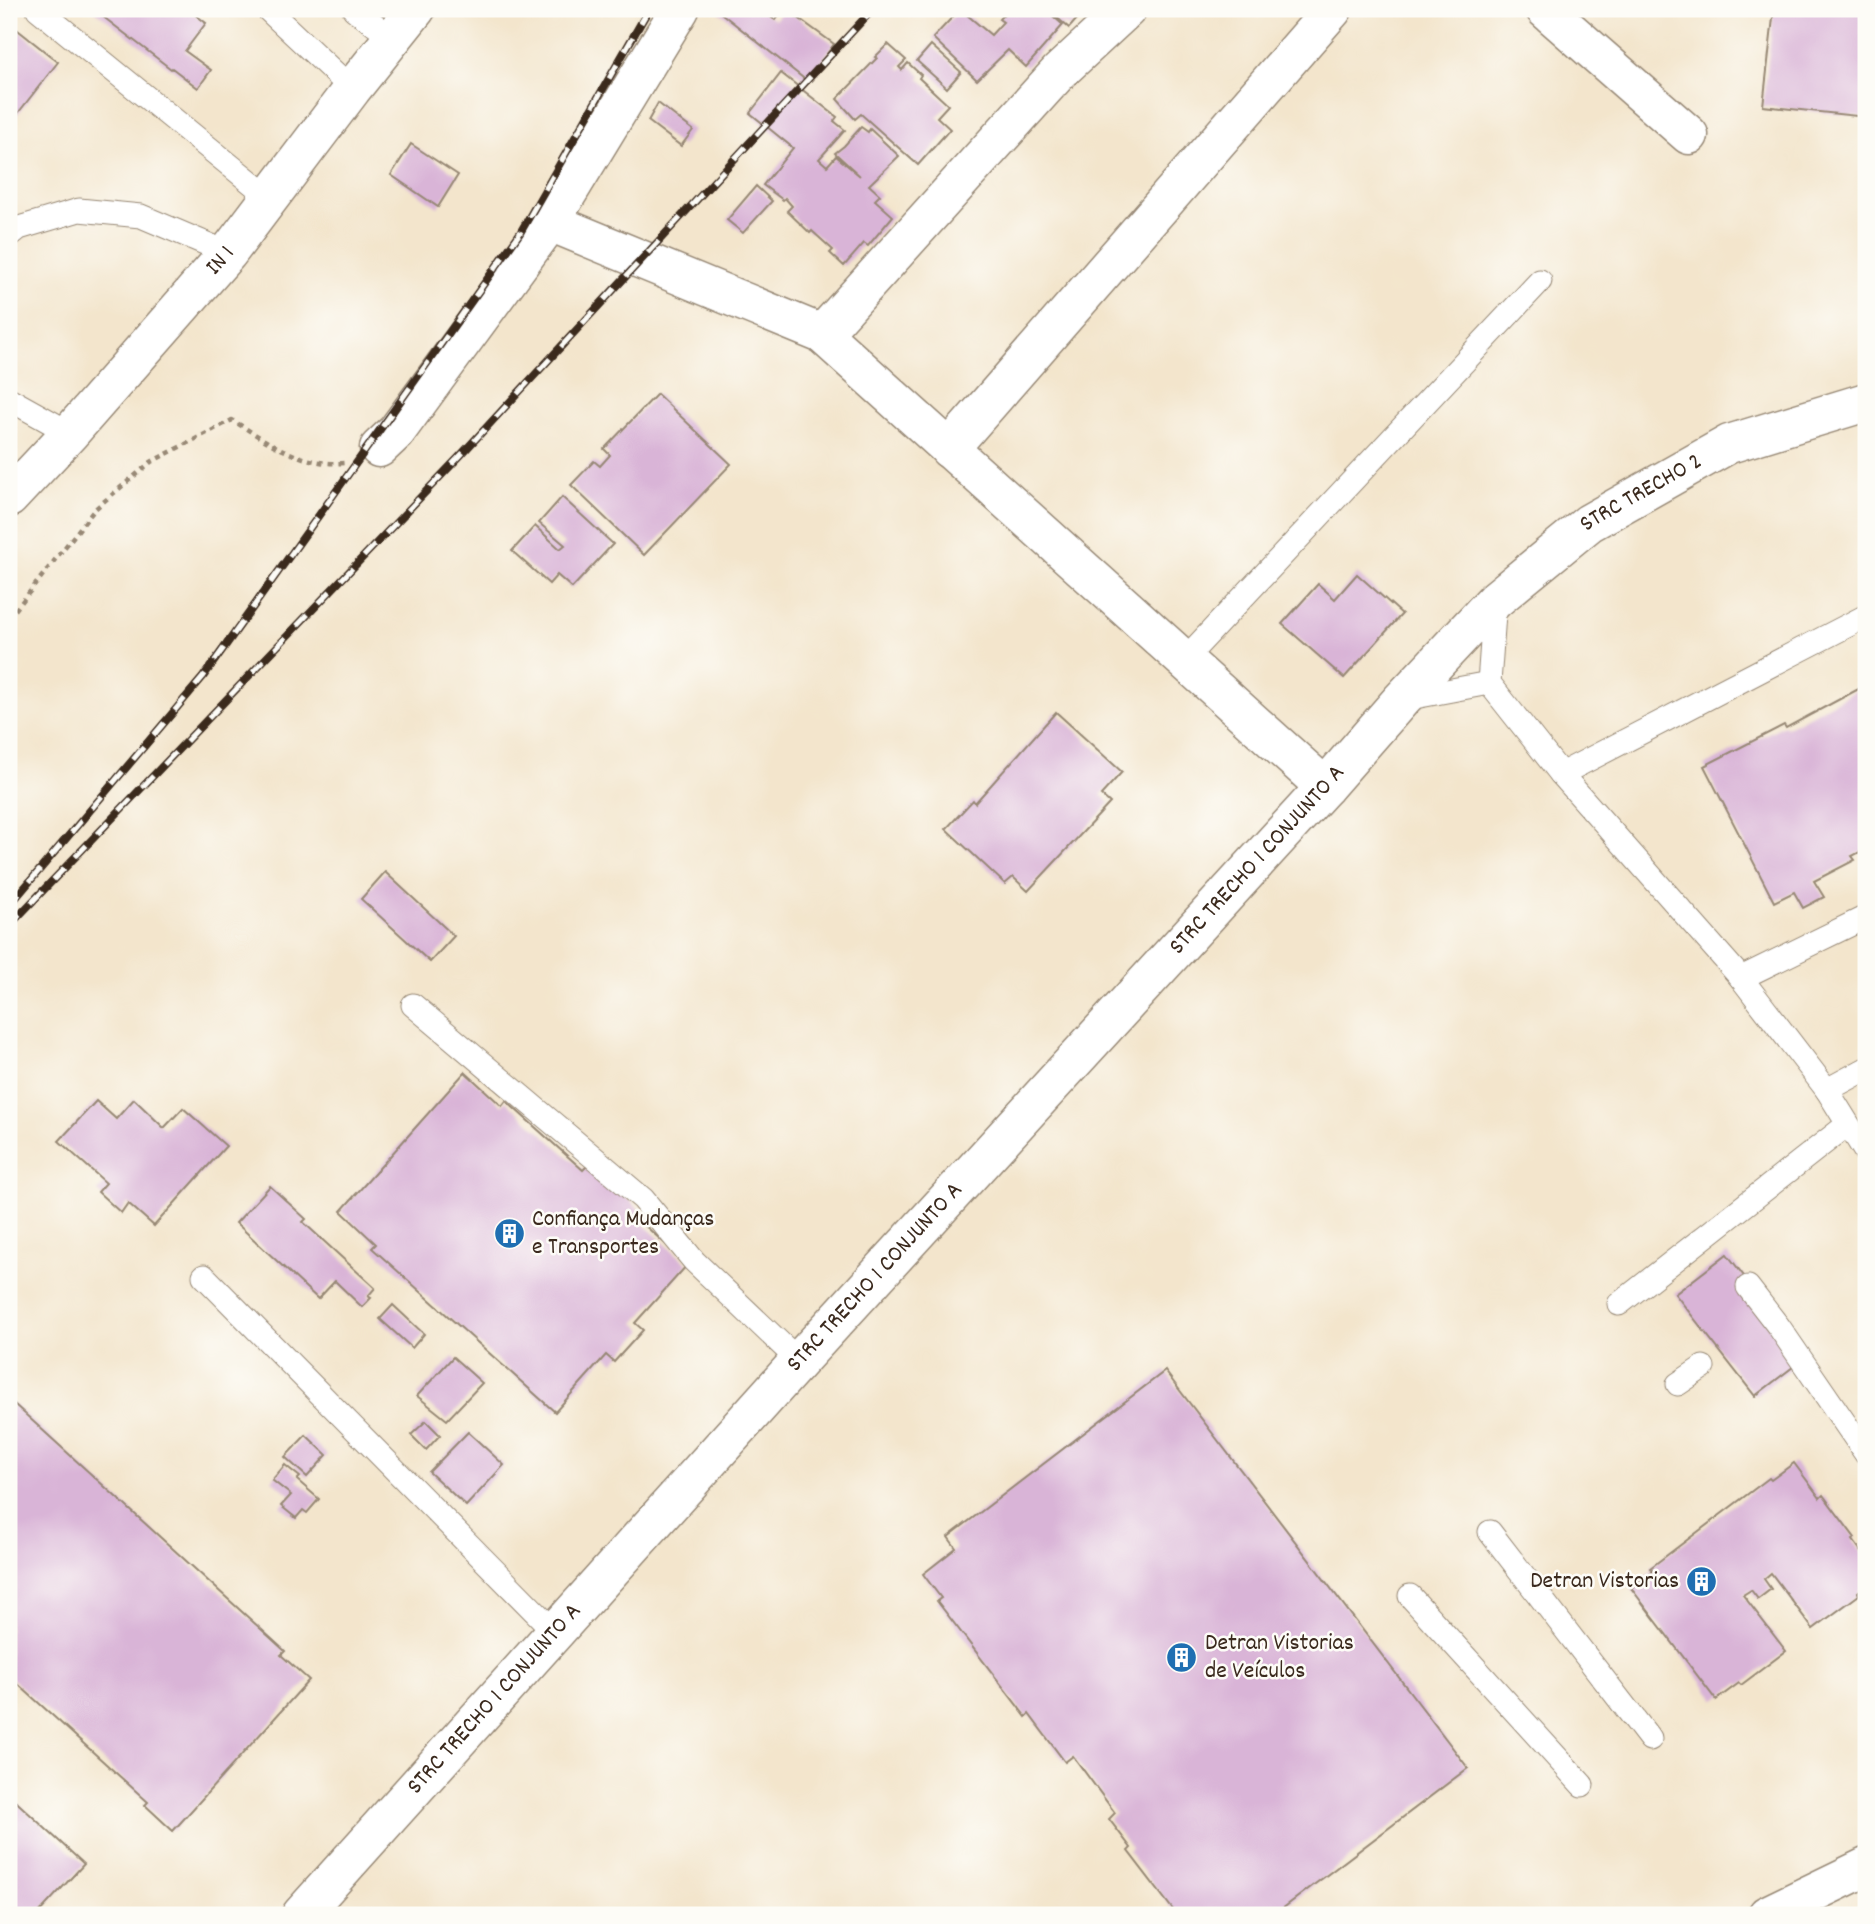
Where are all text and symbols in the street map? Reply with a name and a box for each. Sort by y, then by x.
street label: IN 1 [198,239,244,284]
street label: STRC TRECHO 2 [1572,445,1709,541]
street label: STRC TRECHO 1 CONJUNTO A [1162,758,1354,963]
street label: STRC TRECHO 1 CONJUNTO A [779,1175,971,1380]
place label: Confiança Mudanças e Transportes [532,1203,714,1265]
building icon: Confiança Mudanças e Transportes [492,1217,526,1251]
place label: Detran Vistorias [1530,1565,1679,1599]
building icon: Detran Vistorias [1685,1565,1719,1599]
street label: STRC TRECHO 1 CONJUNTO A [400,1596,590,1803]
place label: Detran Vistorias de Veículos [1205,1627,1354,1689]
building icon: Detran Vistorias de Veículos [1165,1641,1199,1675]

